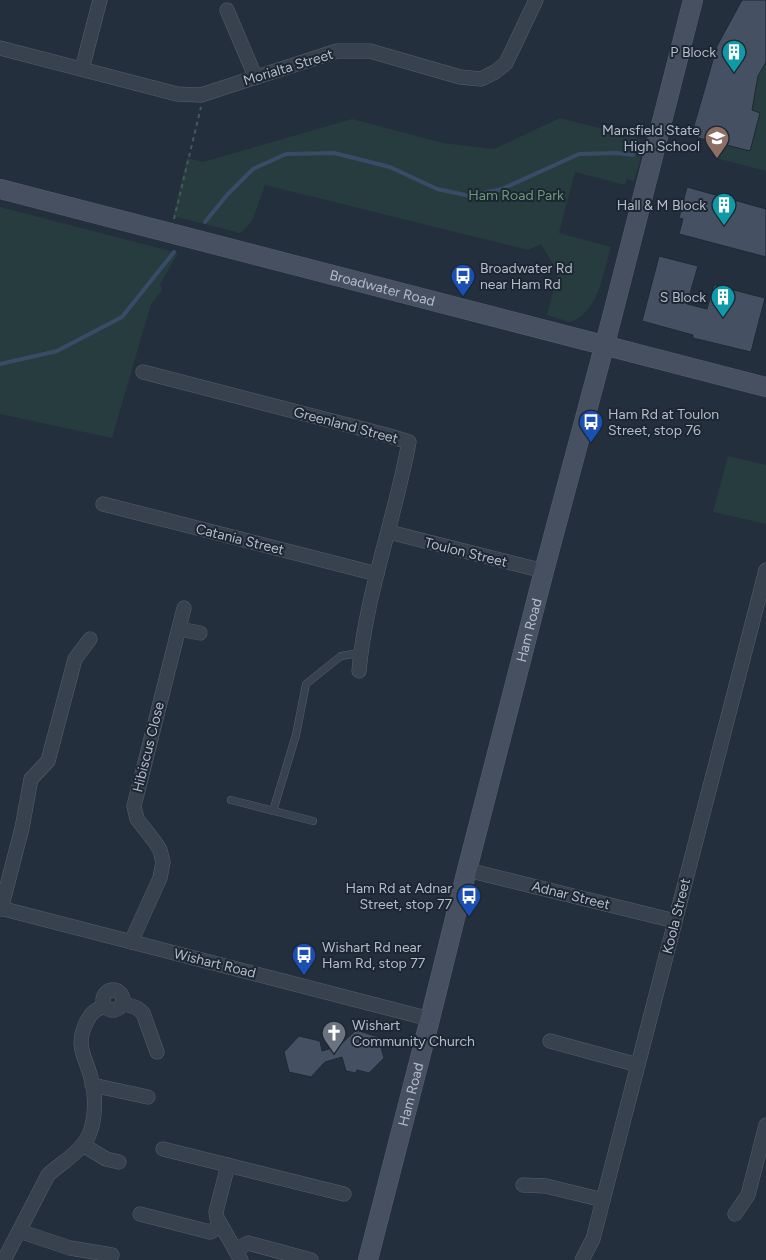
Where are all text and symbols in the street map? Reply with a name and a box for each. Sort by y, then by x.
building icon: P Block [721,39,747,73]
place label: P Block [670,44,716,61]
street label: Morialta Street [241,46,335,89]
place label: Mansfield State High School [602,122,700,155]
school or university icon: Mansfield State High School [704,125,730,159]
park label: Ham Road Park [468,187,564,204]
building icon: Hall & M Block [711,192,737,226]
place label: Hall & M Block [617,197,706,214]
place label: Broadwater Rd near Ham Rd [480,260,573,293]
bus stop icon: Broadwater Rd near Ham Rd [450,263,476,297]
street label: Broadwater Road [328,267,437,310]
building icon: S Block [710,284,736,318]
place label: S Block [660,289,706,306]
street label: Greenland Street [292,403,400,448]
place label: Ham Rd at Toulon Street, stop 76 [608,406,719,439]
bus stop icon: Ham Rd at Toulon Street, stop 76 [578,409,604,443]
street label: Catania Street [194,520,286,559]
street label: Toulon Street [423,534,509,571]
street label: Ham Road [513,597,546,664]
street label: Hibiscus Close [129,700,168,794]
street label: Koola Street [659,876,694,956]
street label: Adnar Street [530,878,612,913]
place label: Ham Rd at Adnar Street, stop 77 [345,880,452,913]
bus stop icon: Ham Rd at Adnar Street, stop 77 [456,883,482,917]
place label: Wishart Rd near Ham Rd, stop 77 [322,939,426,972]
bus stop icon: Wishart Rd near Ham Rd, stop 77 [291,942,317,976]
street label: Wishart Road [172,945,258,982]
place label: Wishart Community Church [352,1017,475,1050]
church icon: Wishart Community Church [321,1020,347,1054]
street label: Ham Road [395,1061,427,1128]

